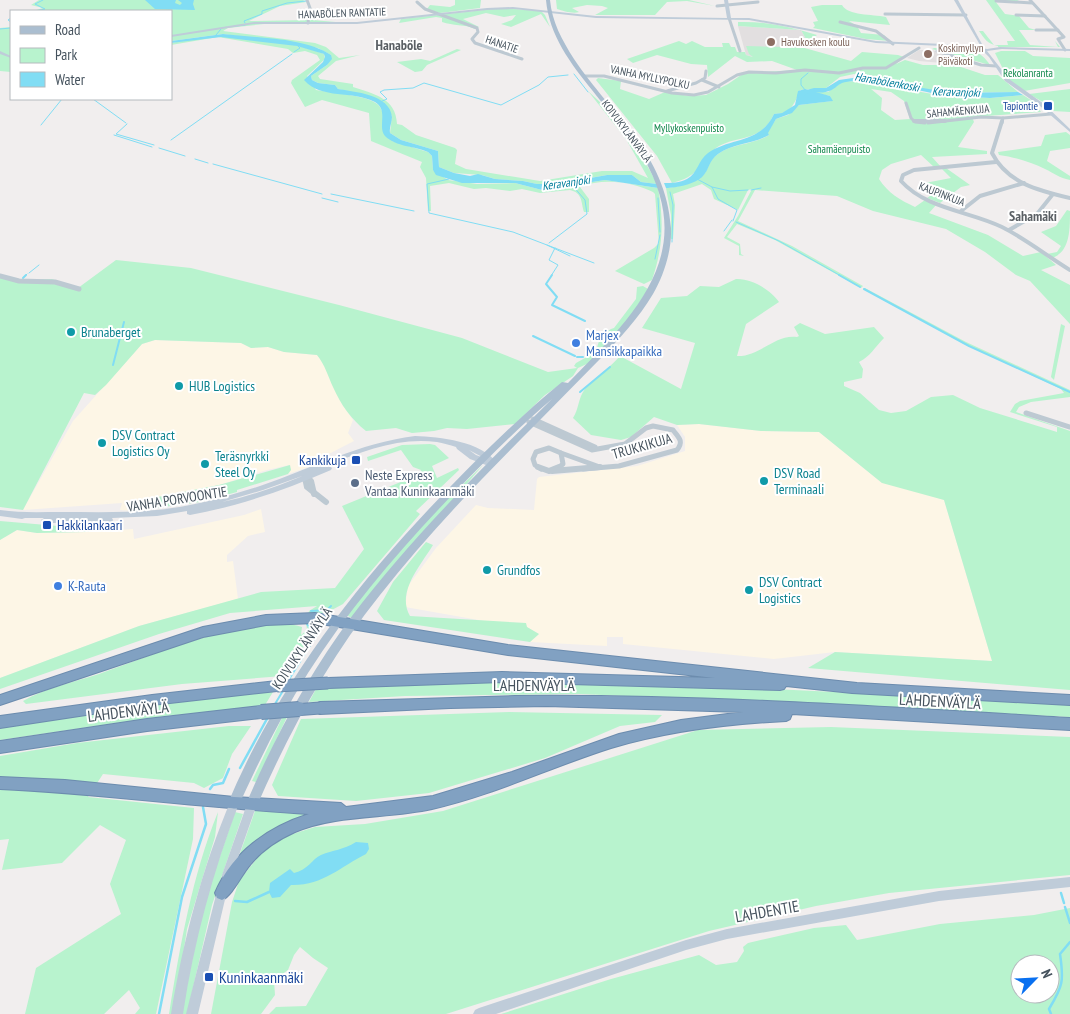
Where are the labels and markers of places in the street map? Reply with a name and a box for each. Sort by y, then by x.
place label: Havukosken koulu [781,35,850,49]
marker: Havukosken koulu [765,36,777,48]
place label: Koskimyllyn Päiväkoti [938,41,984,68]
marker: Koskimyllyn Päiväkoti [922,48,934,60]
place label: Tapiontie [1003,99,1038,113]
marker: Tapiontie [1042,100,1054,112]
place label: Brunaberget [81,323,141,341]
marker: Brunaberget [65,326,77,338]
place label: Marjex Mansikkapaikka [586,326,662,360]
marker: Marjex Mansikkapaikka [570,337,582,349]
place label: HUB Logistics [189,377,255,395]
marker: HUB Logistics [173,380,185,392]
place label: DSV Contract Logistics Oy [112,426,175,460]
marker: DSV Contract Logistics Oy [96,437,108,449]
place label: Teräsnyrkki Steel Oy [215,447,269,481]
place label: Kankikuja [299,451,346,469]
marker: Kankikuja [350,454,362,466]
marker: Teräsnyrkki Steel Oy [199,458,211,470]
place label: DSV Road Terminaali [774,464,824,498]
place label: Neste Express Vantaa Kuninkaanmäki [364,466,475,500]
marker: DSV Road Terminaali [758,475,770,487]
marker: Neste Express Vantaa Kuninkaanmäki [349,477,361,489]
place label: Hakkilankaari [57,516,123,534]
marker: Hakkilankaari [41,519,53,531]
place label: Grundfos [497,561,541,579]
marker: Grundfos [481,564,493,576]
place label: DSV Contract Logistics [759,573,822,607]
place label: K-Rauta [68,577,106,595]
marker: K-Rauta [52,580,64,592]
marker: DSV Contract Logistics [743,584,755,596]
place label: Kuninkaanmäki [219,967,304,987]
marker: Kuninkaanmäki [203,971,215,983]

